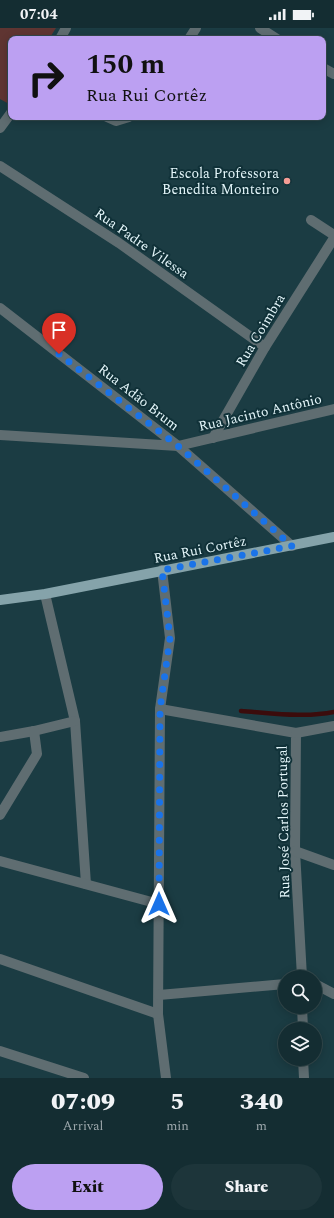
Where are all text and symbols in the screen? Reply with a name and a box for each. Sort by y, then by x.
text: 07:04 [20,3,58,26]
text: 150 m [86,43,165,86]
icon: right [20,52,72,104]
text: Rua Rui Cortêz [86,82,207,109]
place label: Escola Professora Benedita Monteiro [162,163,279,200]
marker: Escola Professora Benedita Monteiro [282,176,292,186]
street label: Rua Padre Vilessa [90,203,193,284]
street label: Rua Coimbra [230,290,291,371]
pin [42,313,76,354]
icon: arrive [48,319,70,341]
street label: Rua Adão Brum [94,359,184,436]
street label: Rua Jacinto Antônio [196,388,324,437]
street label: Rua Rui Cortêz [152,530,248,569]
street label: Rua José Carlos Portugal [272,745,295,899]
position arrow [138,883,180,925]
map controls [278,970,322,1066]
button: search [278,970,322,1014]
button: layers [278,1022,322,1066]
text: 07:09 [51,1084,115,1120]
text: 5 [170,1084,185,1120]
text: 340 [240,1084,283,1120]
text: Arrival [63,1116,103,1136]
text: min [166,1116,189,1136]
text: m [256,1116,267,1136]
button: Exit [12,1164,163,1210]
button: Share [171,1164,322,1210]

